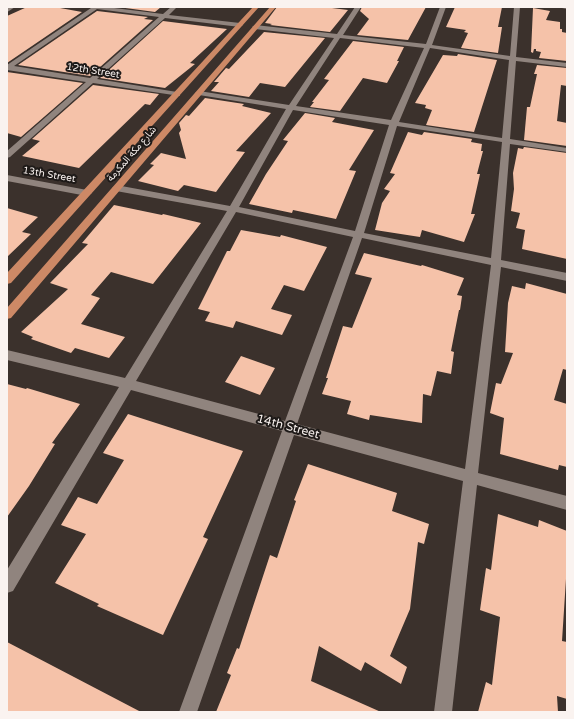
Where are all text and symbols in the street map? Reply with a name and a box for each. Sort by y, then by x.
street label: 12th Street [66,61,120,81]
street label: شارع مكة المكرمة [105,124,159,184]
street label: 13th Street [22,164,76,186]
street label: 14th Street [255,412,321,442]

